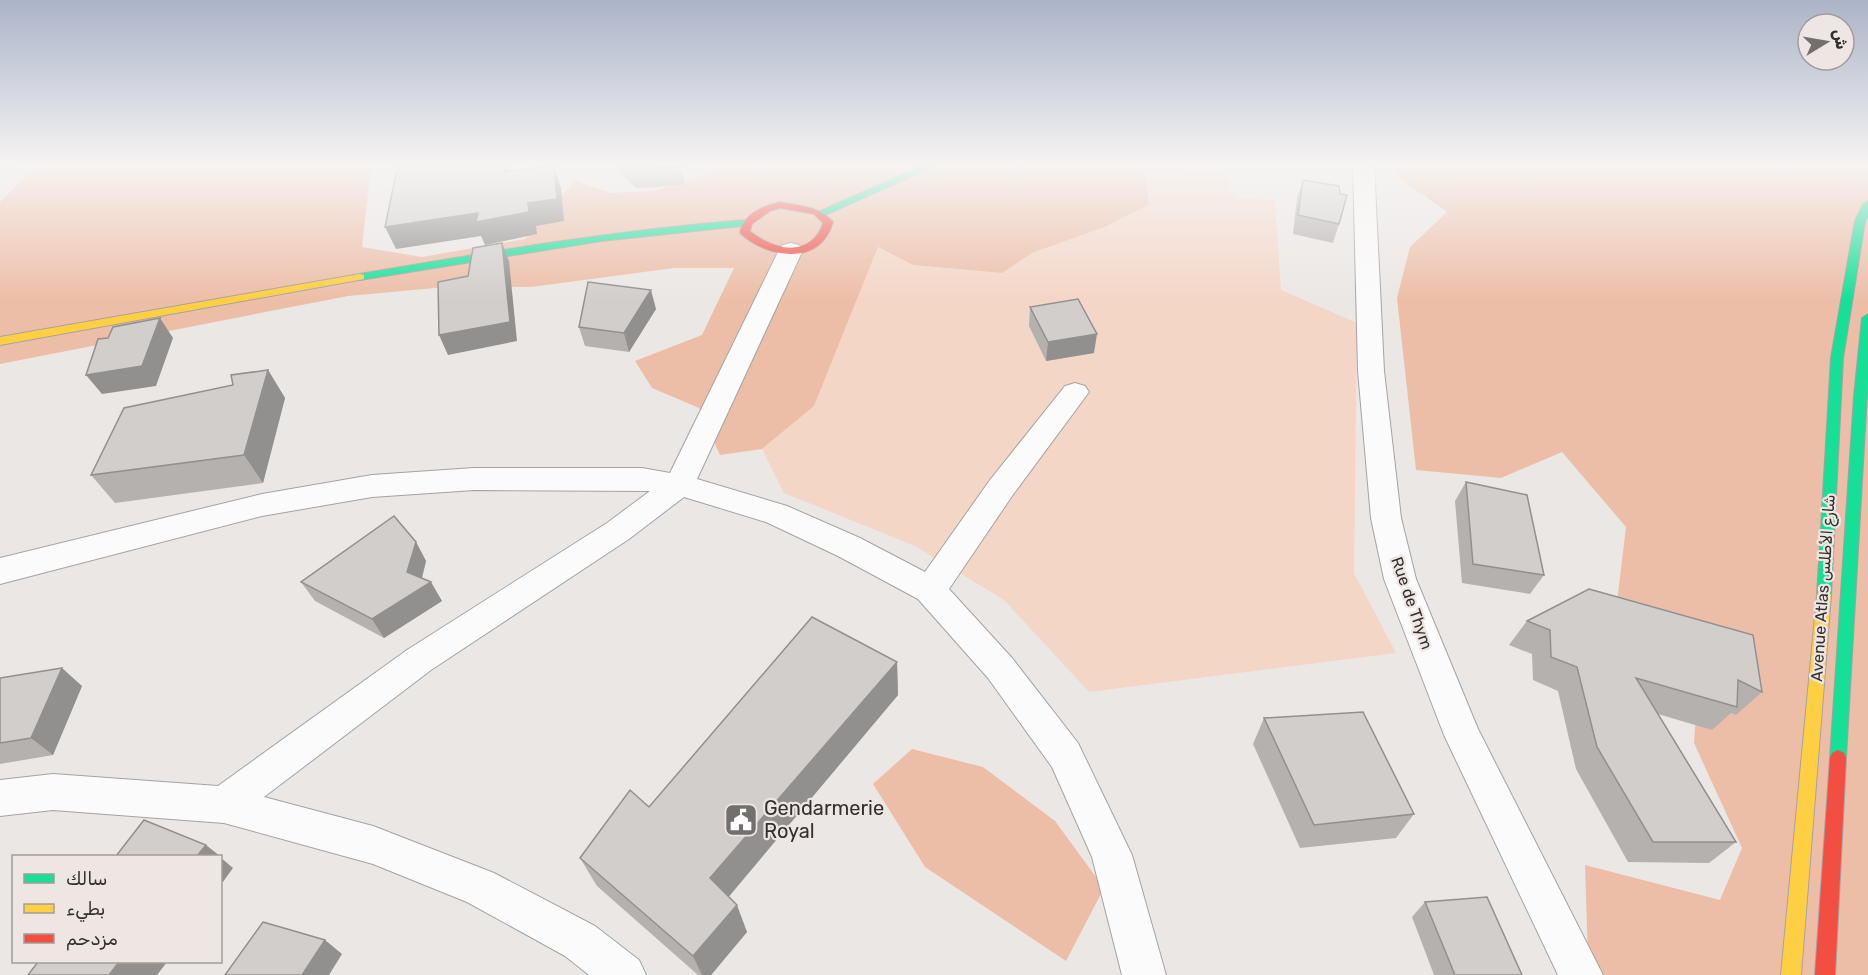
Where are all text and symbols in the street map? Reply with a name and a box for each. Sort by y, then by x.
north arrow [1796,12,1856,72]
text: ش [1829,27,1851,51]
street label: Avenue Atlas شارع الأطلس [1807,494,1841,682]
street label: Rue de Thym [1387,554,1437,652]
place label: Gendarmerie Royal [764,796,884,843]
public building icon: Gendarmerie Royal [723,802,759,838]
legend [12,855,222,963]
text: سالك [66,868,107,890]
text: بطيء [66,898,105,922]
text: مزدحم [66,928,118,951]

